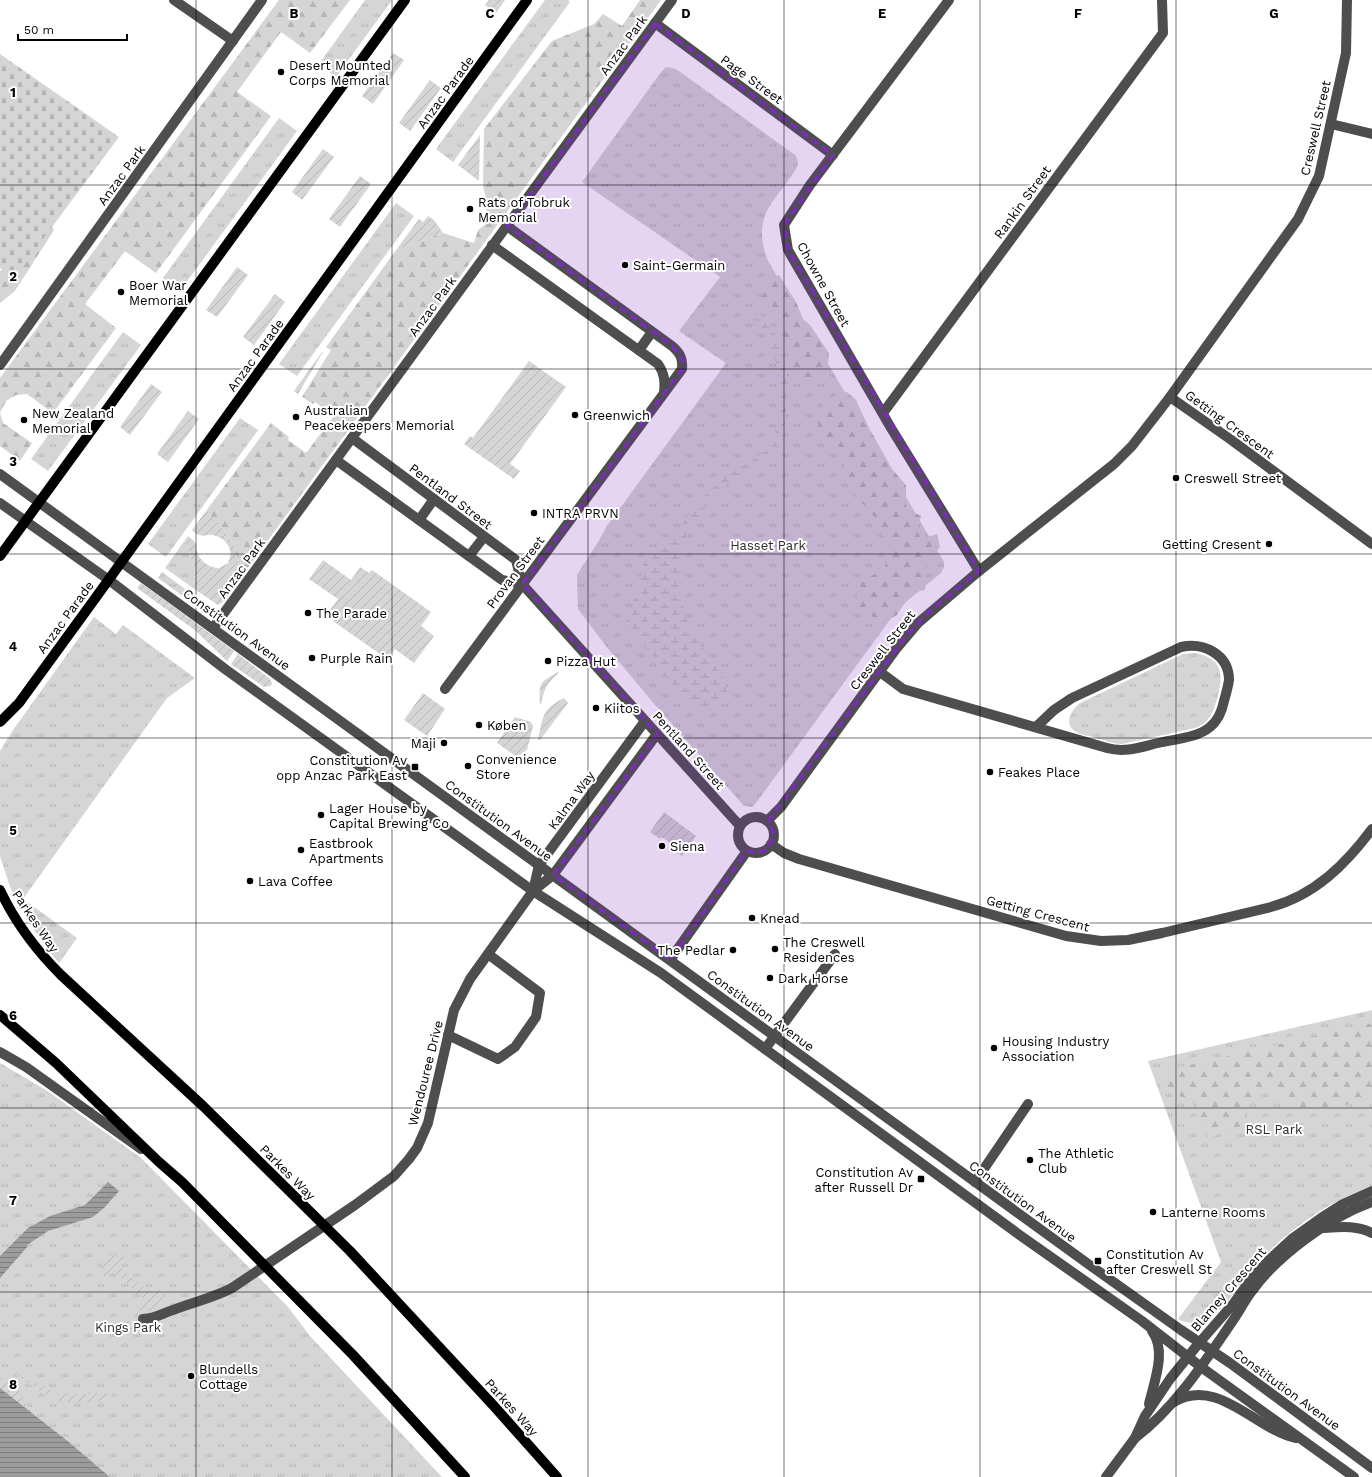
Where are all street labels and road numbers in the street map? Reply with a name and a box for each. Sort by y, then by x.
street label: Anzac Park [597,12,651,78]
street label: Page Street [718,52,786,107]
street label: Anzac Parade [414,53,477,132]
street label: Creswell Street [1297,79,1334,177]
street label: Anzac Park [95,142,149,208]
street label: Rankin Street [991,162,1054,242]
street label: Chowne Street [794,239,853,330]
street label: Anzac Park [406,273,460,339]
street label: Anzac Parade [224,316,287,395]
street label: Getting Crescent [1182,387,1278,462]
street label: Pentland Street [406,460,496,533]
street label: Provan Street [483,533,548,611]
street label: Anzac Park [215,535,269,601]
street label: Anzac Parade [34,578,97,657]
street label: Constitution Avenue [180,586,293,673]
street label: Creswell Street [847,607,919,693]
street label: Pentland Street [650,708,728,793]
street label: Kalma Way [545,768,598,833]
street label: Constitution Avenue [442,777,555,864]
street label: Parkes Way [9,887,62,956]
street label: Getting Crescent [985,892,1092,935]
street label: Constitution Avenue [704,967,817,1054]
street label: Wendouree Drive [405,1019,446,1128]
street label: Parkes Way [257,1142,319,1203]
street label: Constitution Avenue [966,1158,1079,1245]
street label: Blamey Crescent [1188,1244,1269,1335]
street label: Constitution Avenue [1230,1346,1343,1433]
street label: Parkes Way [482,1376,541,1439]

